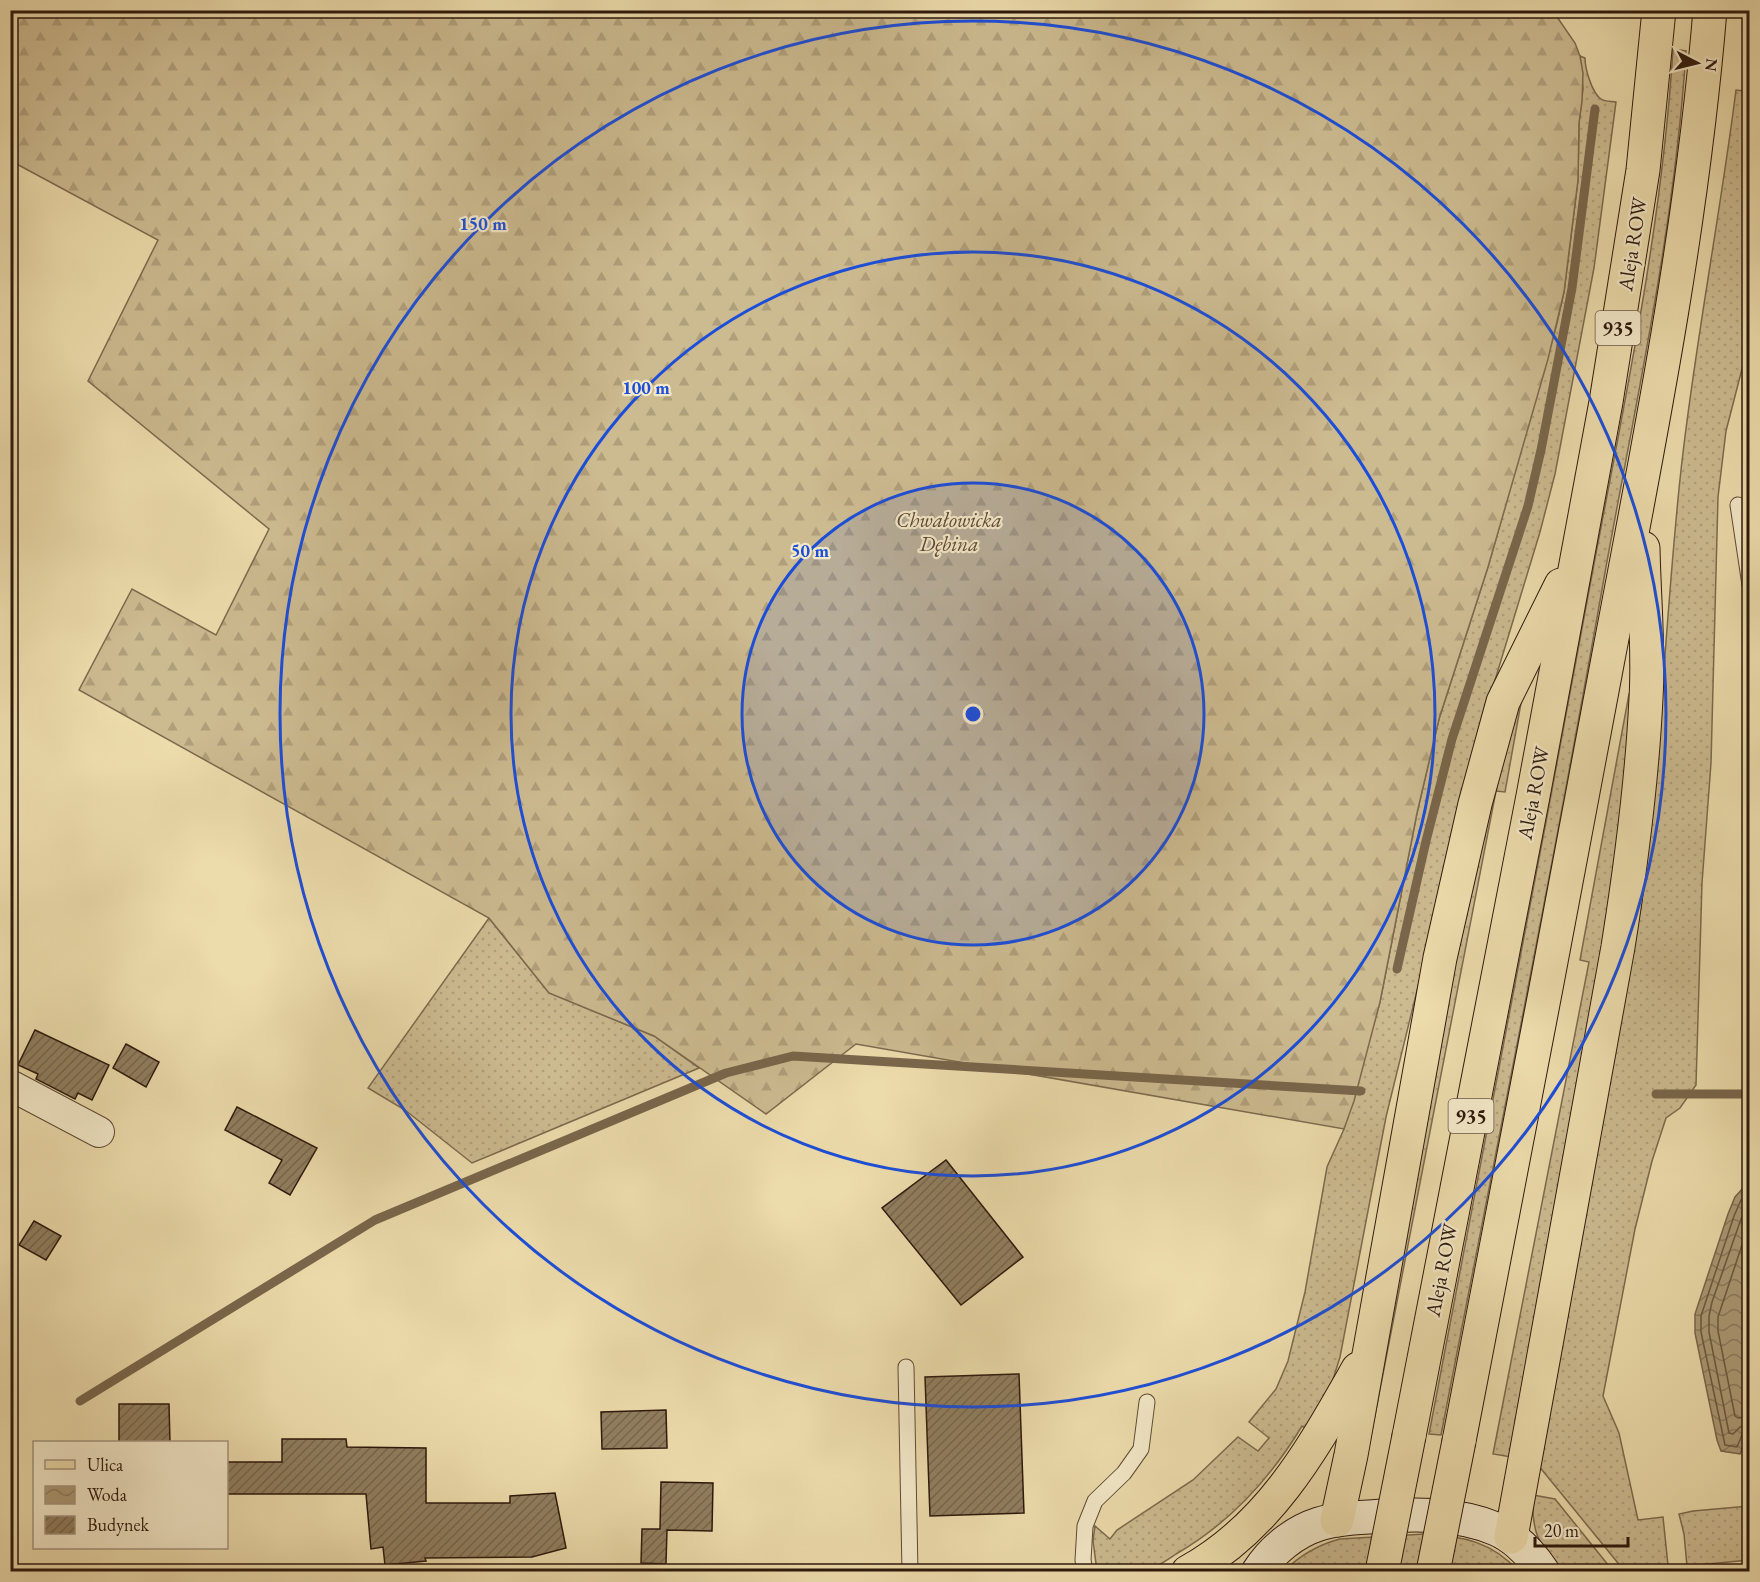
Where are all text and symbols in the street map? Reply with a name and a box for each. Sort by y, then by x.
north arrow [1667,33,1727,93]
text: N [1700,57,1723,73]
street label: Aleja ROW [1611,194,1653,294]
text: 150 m [459,212,507,235]
road number: 935 [1596,311,1640,345]
text: 100 m [622,376,670,399]
park label: Chwałowicka Dębina [896,506,1002,557]
text: 50 m [791,539,829,562]
centre of rings [963,704,983,724]
street label: Aleja ROW [1511,743,1555,843]
road number: 935 [1448,1099,1494,1133]
street label: Aleja ROW [1419,1220,1463,1320]
legend [33,1441,228,1549]
text: Ulica [87,1453,124,1476]
text: Woda [87,1483,128,1506]
scale bar [1535,1510,1628,1548]
text: Budynek [87,1513,150,1536]
text: 20 m [1544,1519,1579,1542]

